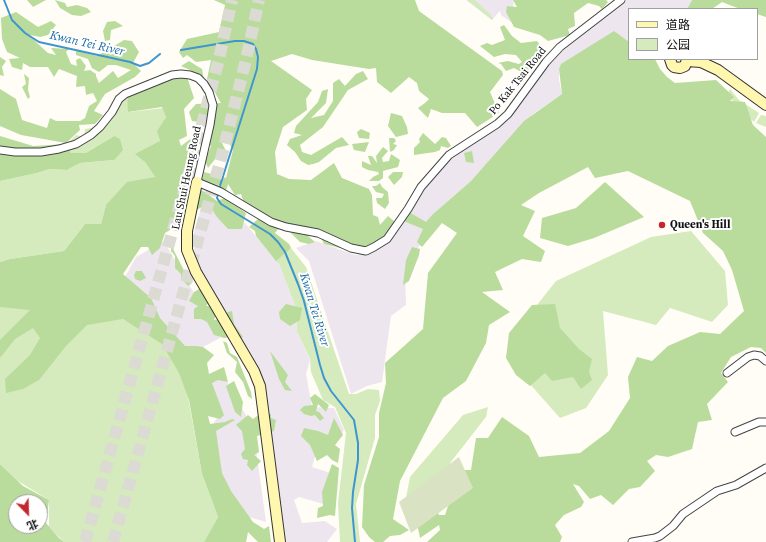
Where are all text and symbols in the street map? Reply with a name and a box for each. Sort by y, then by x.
legend [628,8,758,60]
text: 道路 [666,17,690,33]
water label: Kwan Tei River [48,28,126,60]
text: 公园 [666,37,690,53]
street label: Po Kak Tsai Road [487,44,549,118]
street label: Lau Shui Heung Road [170,125,204,231]
place label: Queen's Hill [670,218,730,232]
marker: Queen's Hill [657,220,667,230]
water label: Kwan Tei River [296,271,332,349]
north arrow [8,494,48,534]
text: 北 [25,516,40,534]

